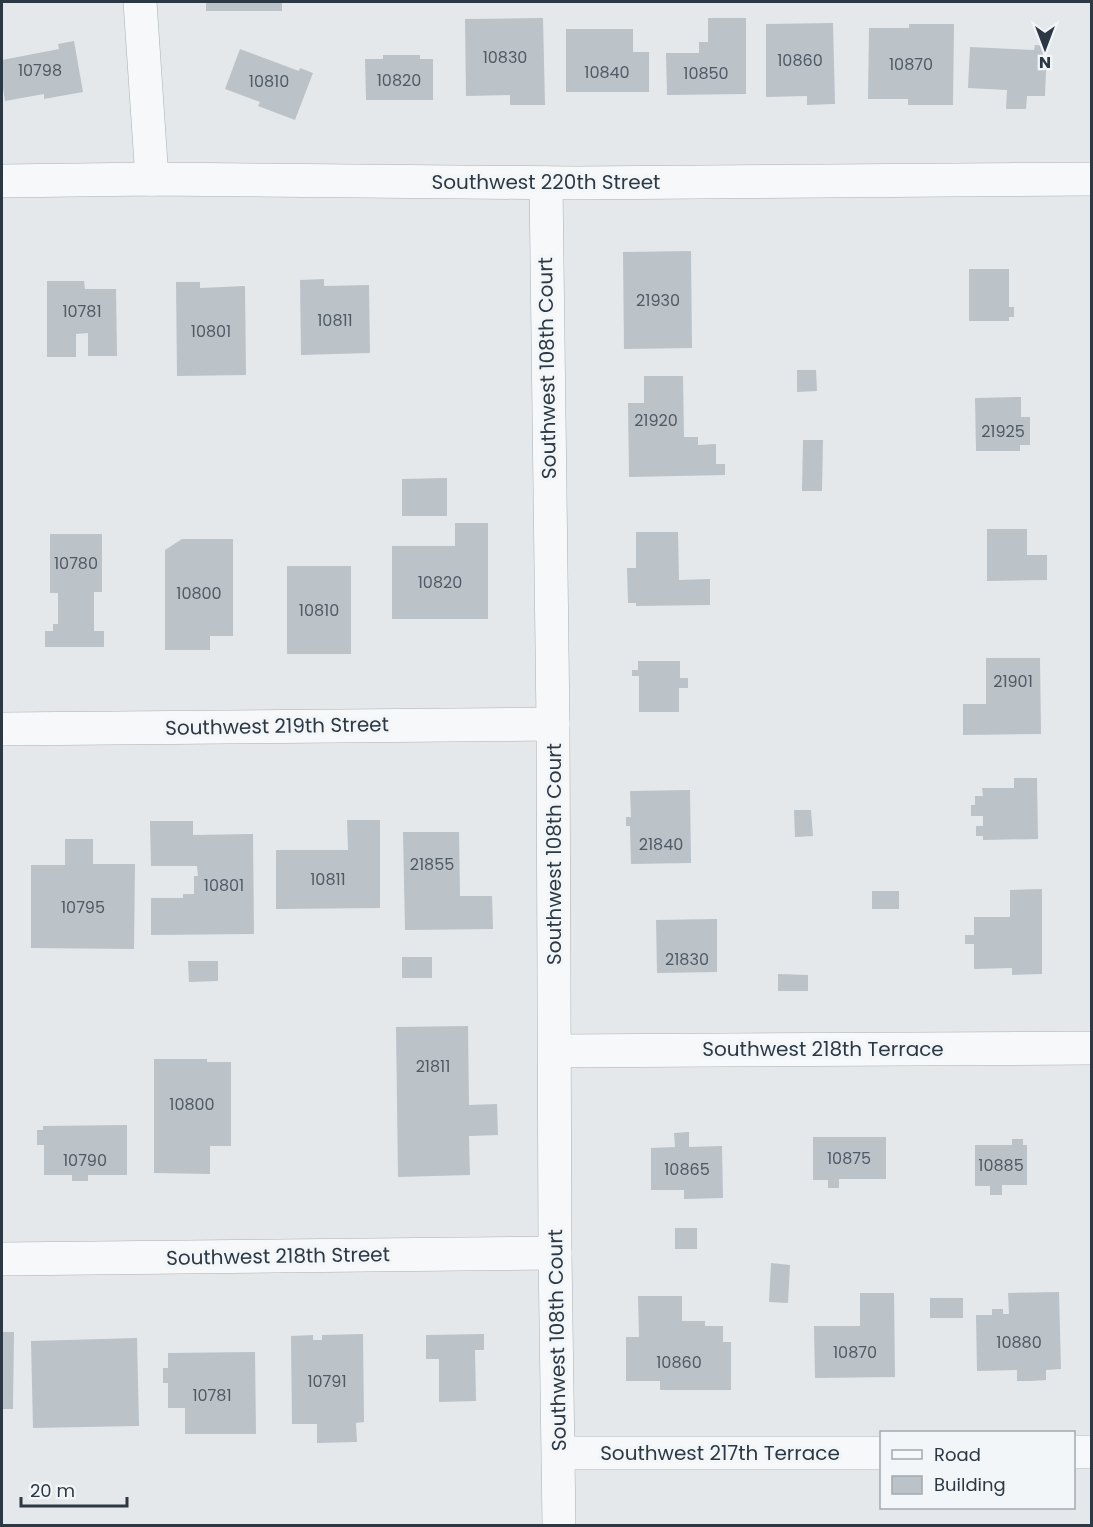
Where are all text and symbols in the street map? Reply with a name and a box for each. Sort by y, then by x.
north arrow [1015,18,1075,78]
house number: 10830 [483,46,527,69]
house number: 10860 [777,49,823,72]
text: N [1039,51,1051,74]
house number: 10870 [889,53,933,76]
house number: 10798 [18,59,62,82]
house number: 10840 [584,61,630,84]
house number: 10850 [683,62,729,85]
house number: 10820 [377,69,421,92]
house number: 10810 [249,70,289,93]
street label: Southwest 220th Street [432,168,660,196]
street label: Southwest 108th Court [531,257,563,479]
house number: 21930 [636,289,680,312]
house number: 10781 [62,300,102,323]
house number: 10811 [317,309,353,332]
house number: 10801 [191,320,231,343]
house number: 21920 [634,409,678,432]
house number: 21925 [981,420,1025,443]
house number: 10780 [54,552,98,575]
house number: 10820 [418,571,462,594]
house number: 10800 [176,582,222,605]
house number: 10810 [299,599,339,622]
house number: 21901 [993,670,1033,693]
street label: Southwest 219th Street [165,710,389,742]
street label: Southwest 108th Court [540,743,568,965]
house number: 21840 [639,833,683,856]
house number: 21855 [410,853,454,876]
house number: 10811 [310,868,346,891]
house number: 10801 [204,874,244,897]
house number: 10795 [61,896,105,919]
house number: 21830 [665,948,709,971]
street label: Southwest 218th Terrace [702,1035,944,1063]
house number: 21811 [416,1055,450,1078]
house number: 10800 [169,1093,215,1116]
house number: 10875 [827,1147,871,1170]
house number: 10790 [63,1149,107,1172]
house number: 10885 [978,1154,1024,1177]
house number: 10865 [664,1158,710,1181]
street label: Southwest 108th Court [541,1229,573,1451]
street label: Southwest 218th Street [166,1240,390,1272]
house number: 10880 [996,1331,1042,1354]
house number: 10870 [833,1341,877,1364]
house number: 10860 [656,1351,702,1374]
house number: 10791 [307,1370,347,1393]
house number: 10781 [192,1384,232,1407]
legend [880,1431,1075,1509]
street label: Southwest 217th Terrace [600,1439,840,1467]
text: Road [934,1442,981,1467]
scale bar [21,1470,128,1508]
text: Building [934,1472,1006,1497]
text: 20 m [30,1478,75,1503]

